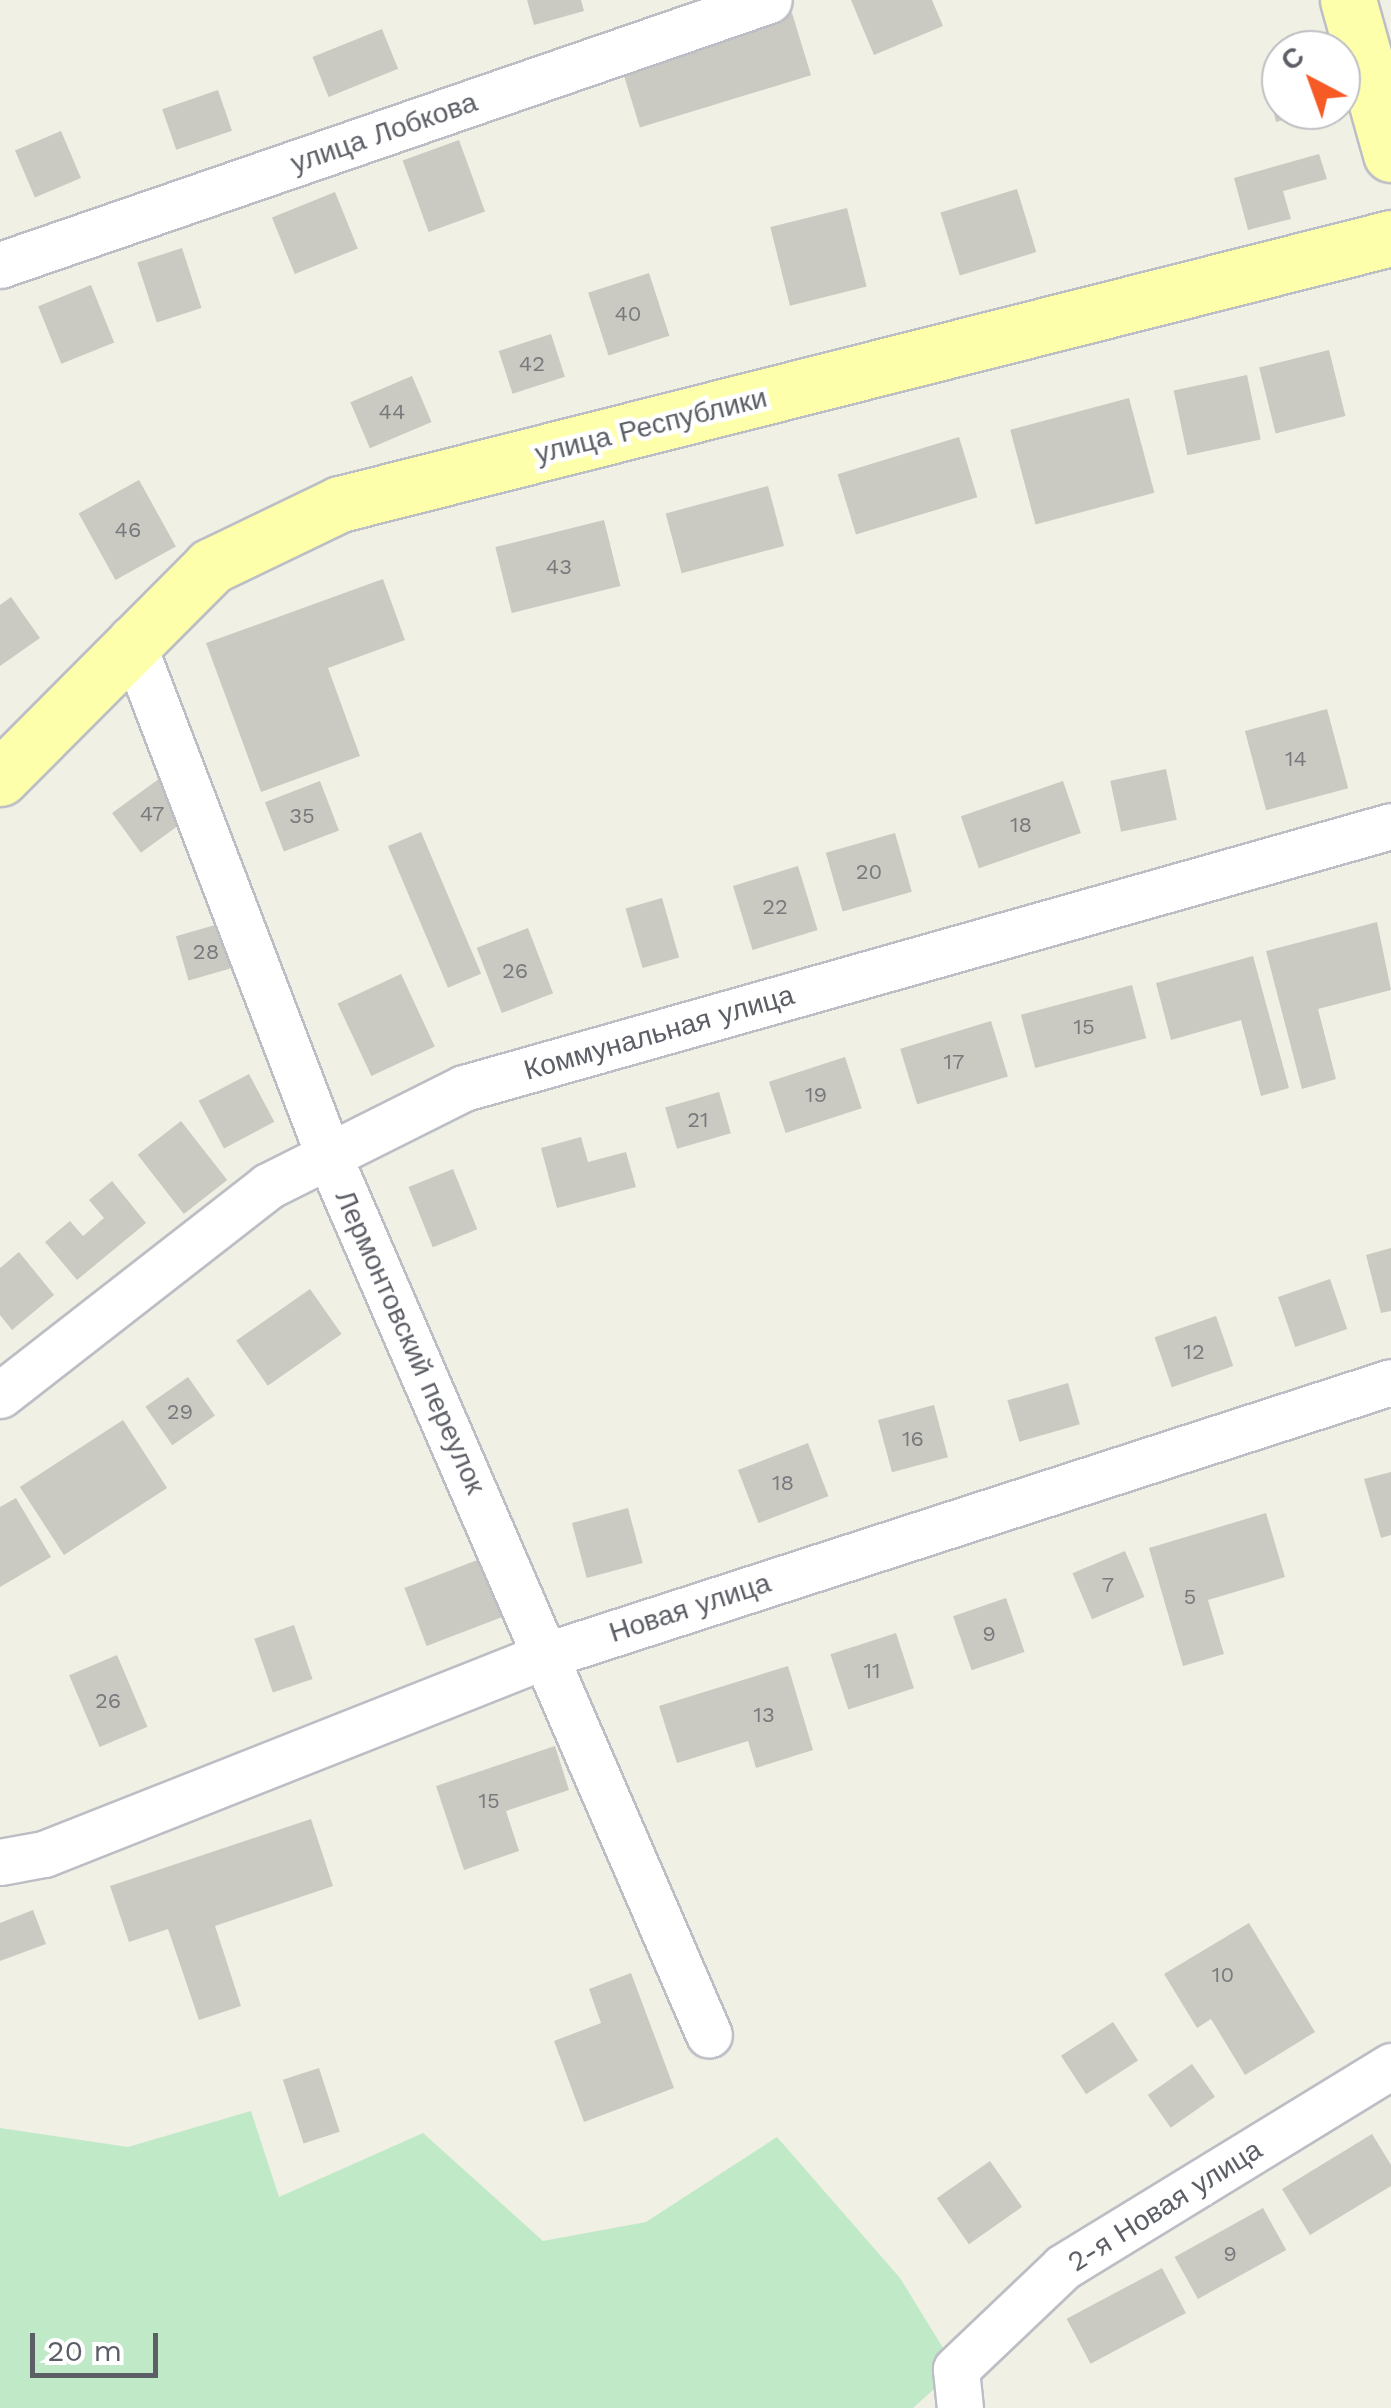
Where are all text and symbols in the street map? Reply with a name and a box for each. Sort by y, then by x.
north arrow [1261,30,1361,130]
text: С [1274,39,1311,78]
street label: улица Лобкова [286,85,482,181]
house number: 40 [614,301,642,327]
house number: 42 [519,351,545,377]
street label: улица Республики [532,381,770,471]
house number: 44 [379,399,405,425]
house number: 46 [115,517,141,543]
house number: 43 [546,554,572,580]
house number: 14 [1285,746,1307,772]
house number: 47 [140,801,164,827]
house number: 35 [289,803,315,829]
house number: 18 [1010,812,1032,838]
house number: 20 [856,859,882,885]
house number: 22 [762,894,788,920]
house number: 28 [193,939,219,965]
house number: 26 [502,958,528,984]
street label: Коммунальная улица [520,978,798,1088]
house number: 15 [1073,1014,1095,1040]
house number: 17 [944,1049,964,1075]
house number: 19 [805,1082,827,1108]
house number: 21 [687,1107,709,1133]
street label: Лермонтовский переулок [328,1185,492,1499]
house number: 12 [1183,1339,1205,1365]
house number: 29 [167,1399,193,1425]
house number: 16 [902,1426,924,1452]
house number: 18 [772,1470,794,1496]
street label: Новая улица [605,1566,775,1650]
house number: 7 [1102,1572,1114,1598]
house number: 5 [1184,1584,1196,1610]
house number: 9 [982,1621,996,1647]
house number: 11 [863,1658,881,1684]
house number: 26 [95,1688,121,1714]
house number: 13 [753,1702,775,1728]
house number: 15 [478,1788,500,1814]
house number: 10 [1212,1962,1234,1988]
street label: 2-я Новая улица [1062,2133,1268,2279]
house number: 9 [1223,2241,1237,2267]
scale bar [35,2313,162,2375]
text: 20 m [47,2333,122,2368]

